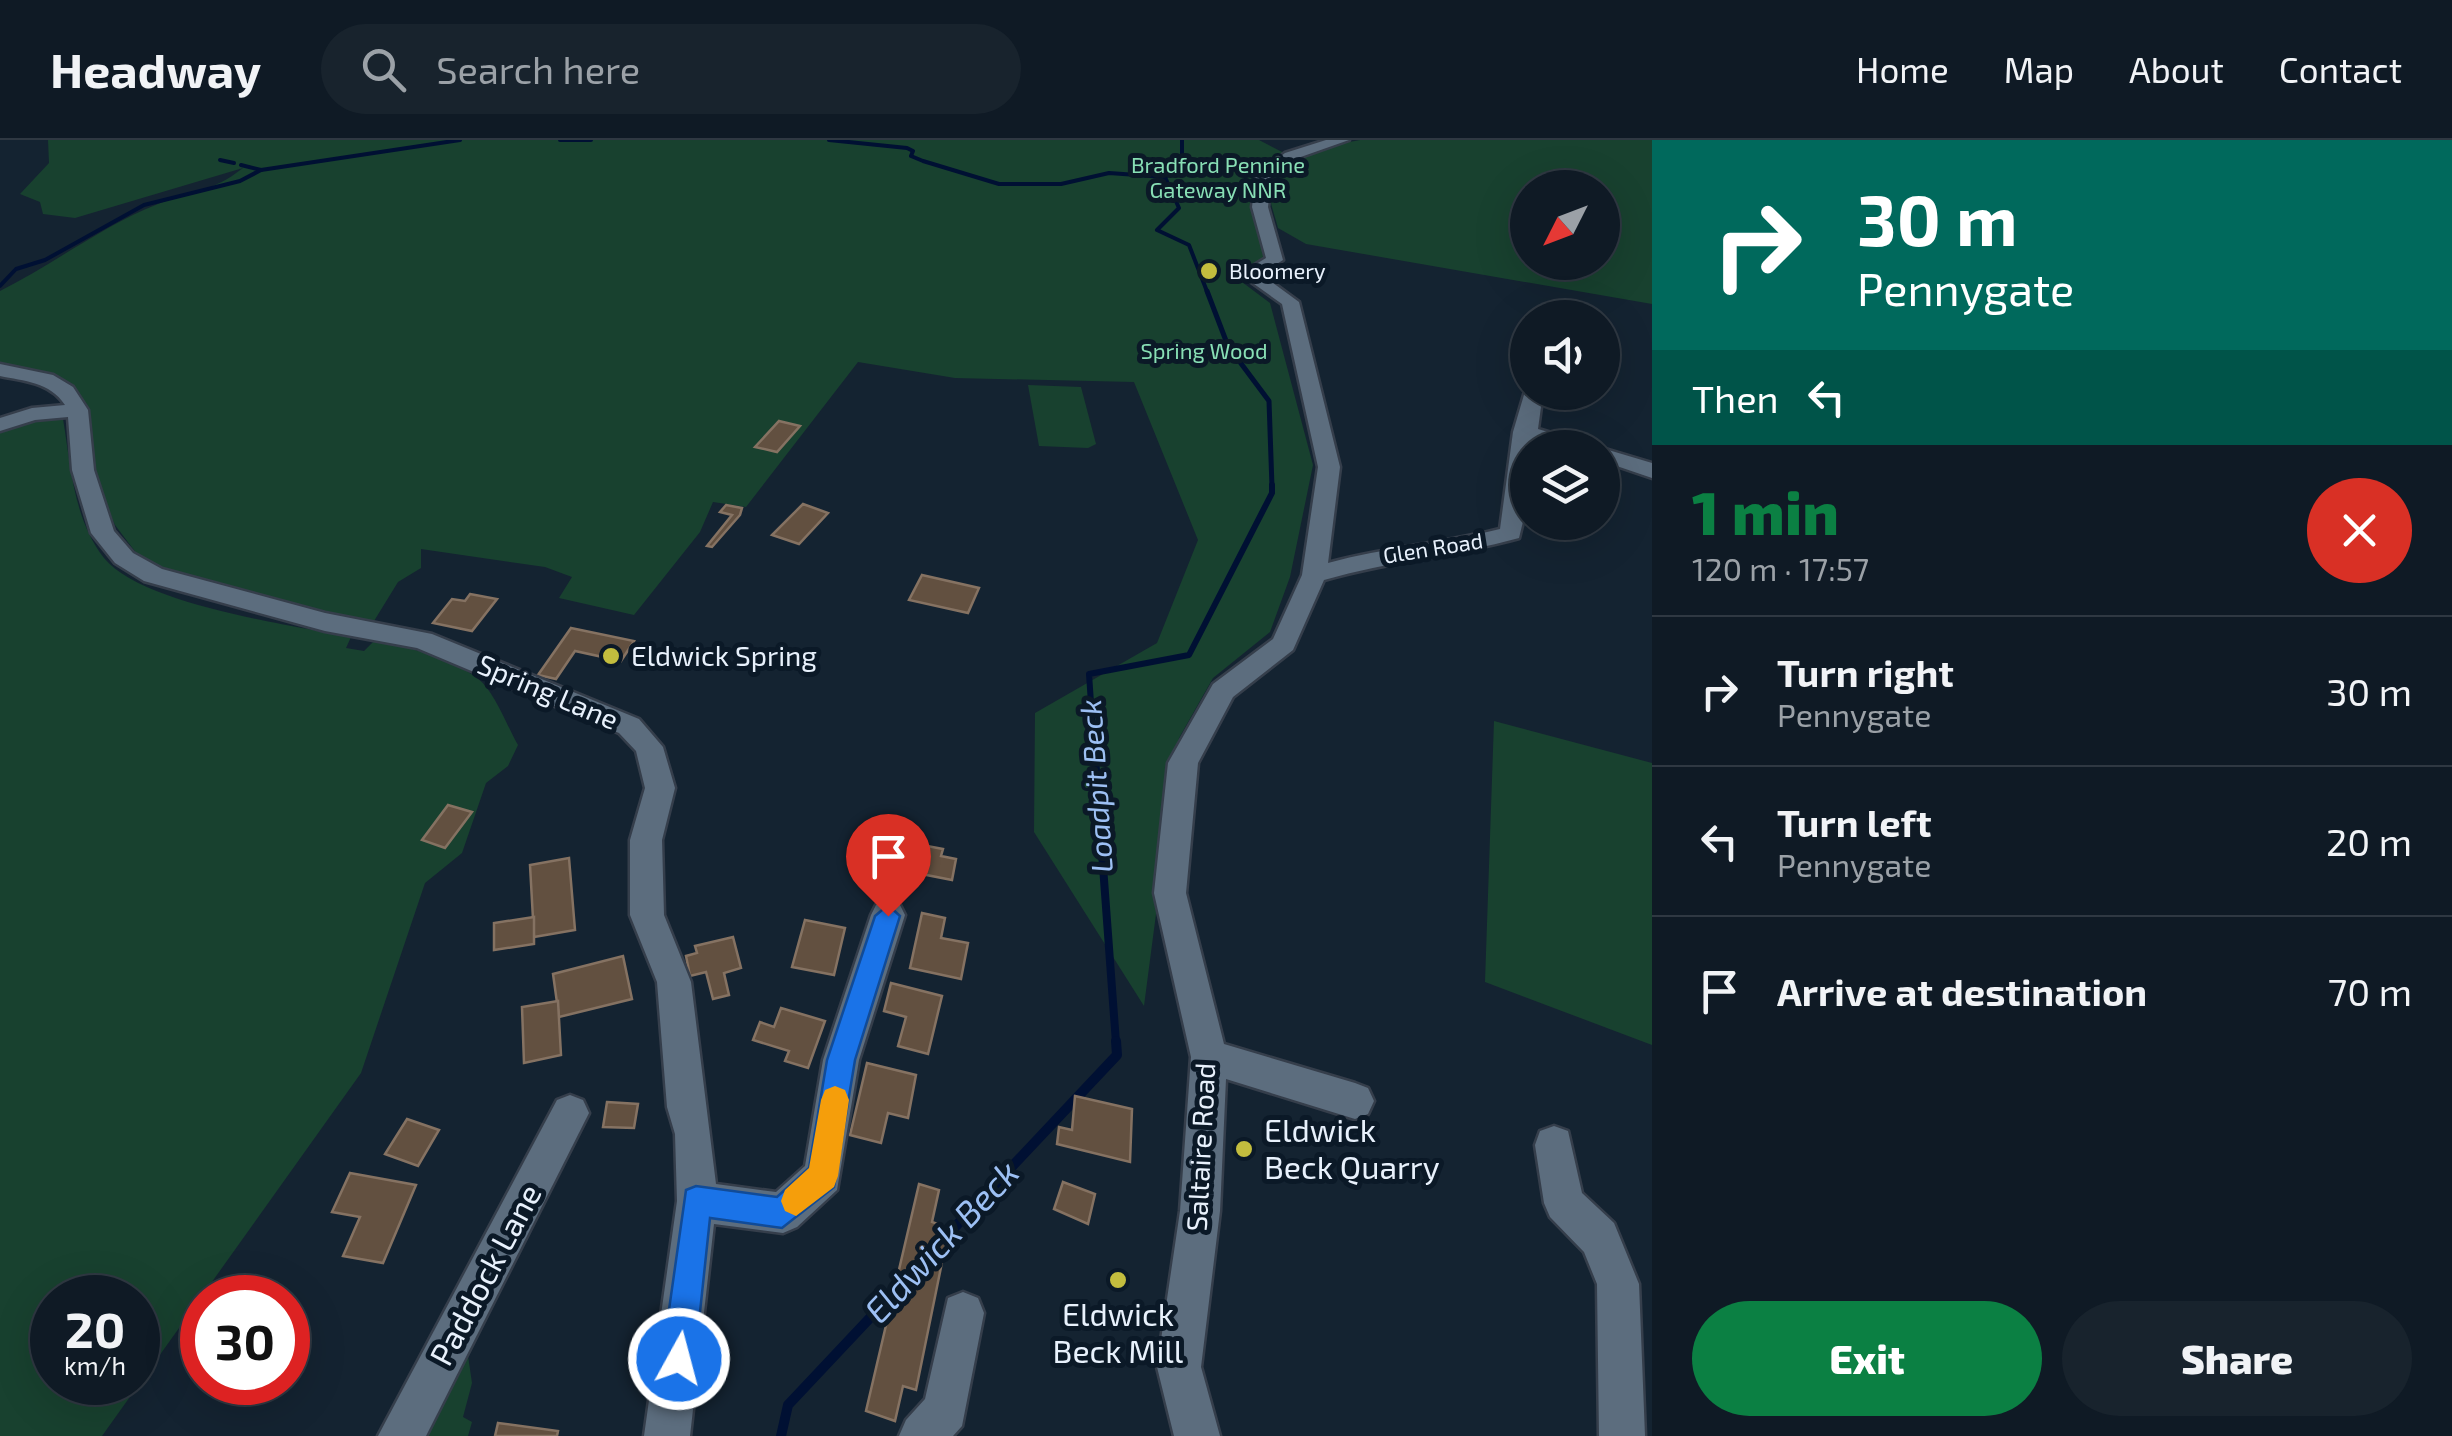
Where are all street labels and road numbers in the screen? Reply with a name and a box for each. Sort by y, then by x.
street label: Glen Road [1381,526,1485,568]
street label: Spring Lane [473,646,624,736]
street label: Saltaire Road [1179,1062,1221,1232]
street label: Paddock Lane [421,1177,548,1371]

